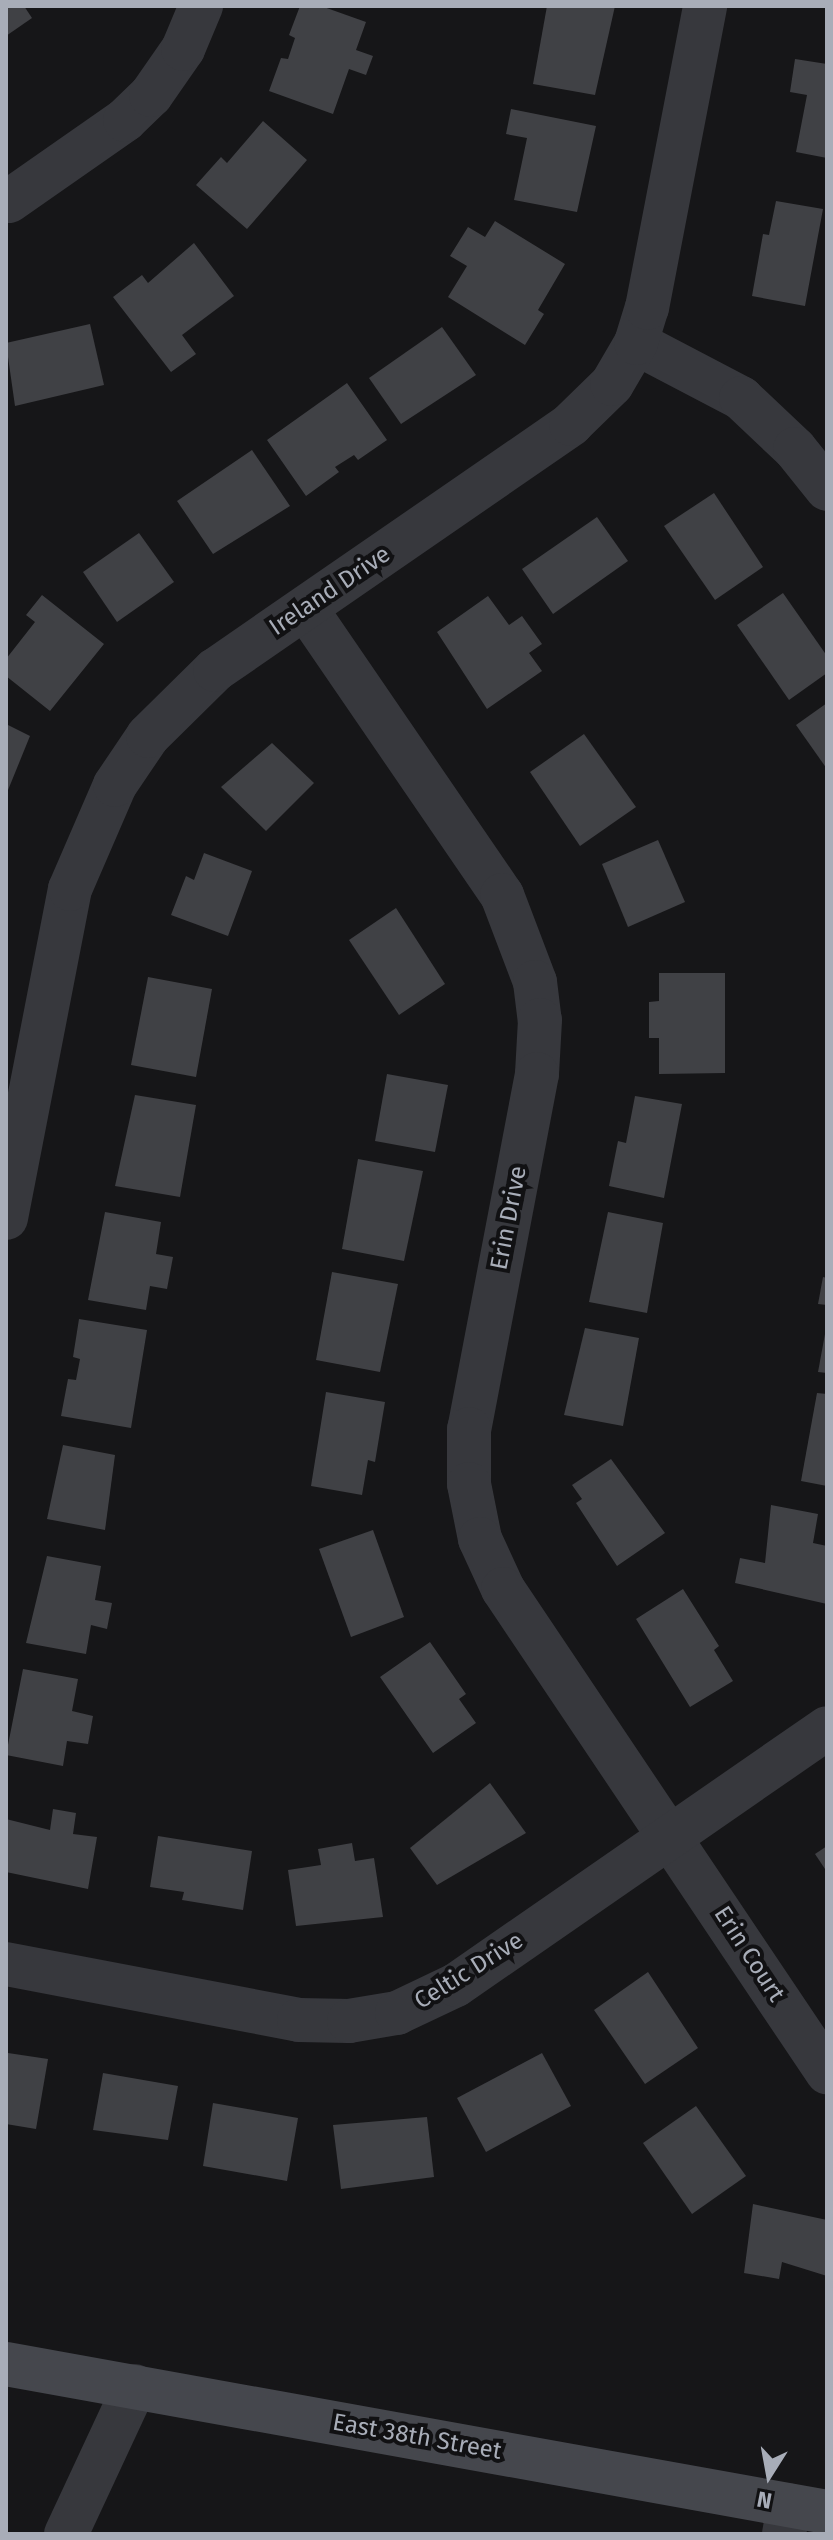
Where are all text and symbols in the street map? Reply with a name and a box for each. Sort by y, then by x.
street label: Ireland Drive [264,540,396,642]
street label: Erin Drive [485,1164,533,1272]
street label: Erin Court [708,1901,790,2007]
street label: Celtic Drive [409,1926,529,2016]
street label: East 38th Street [330,2408,504,2466]
north arrow [729,2436,809,2516]
text: N [755,2485,774,2515]

